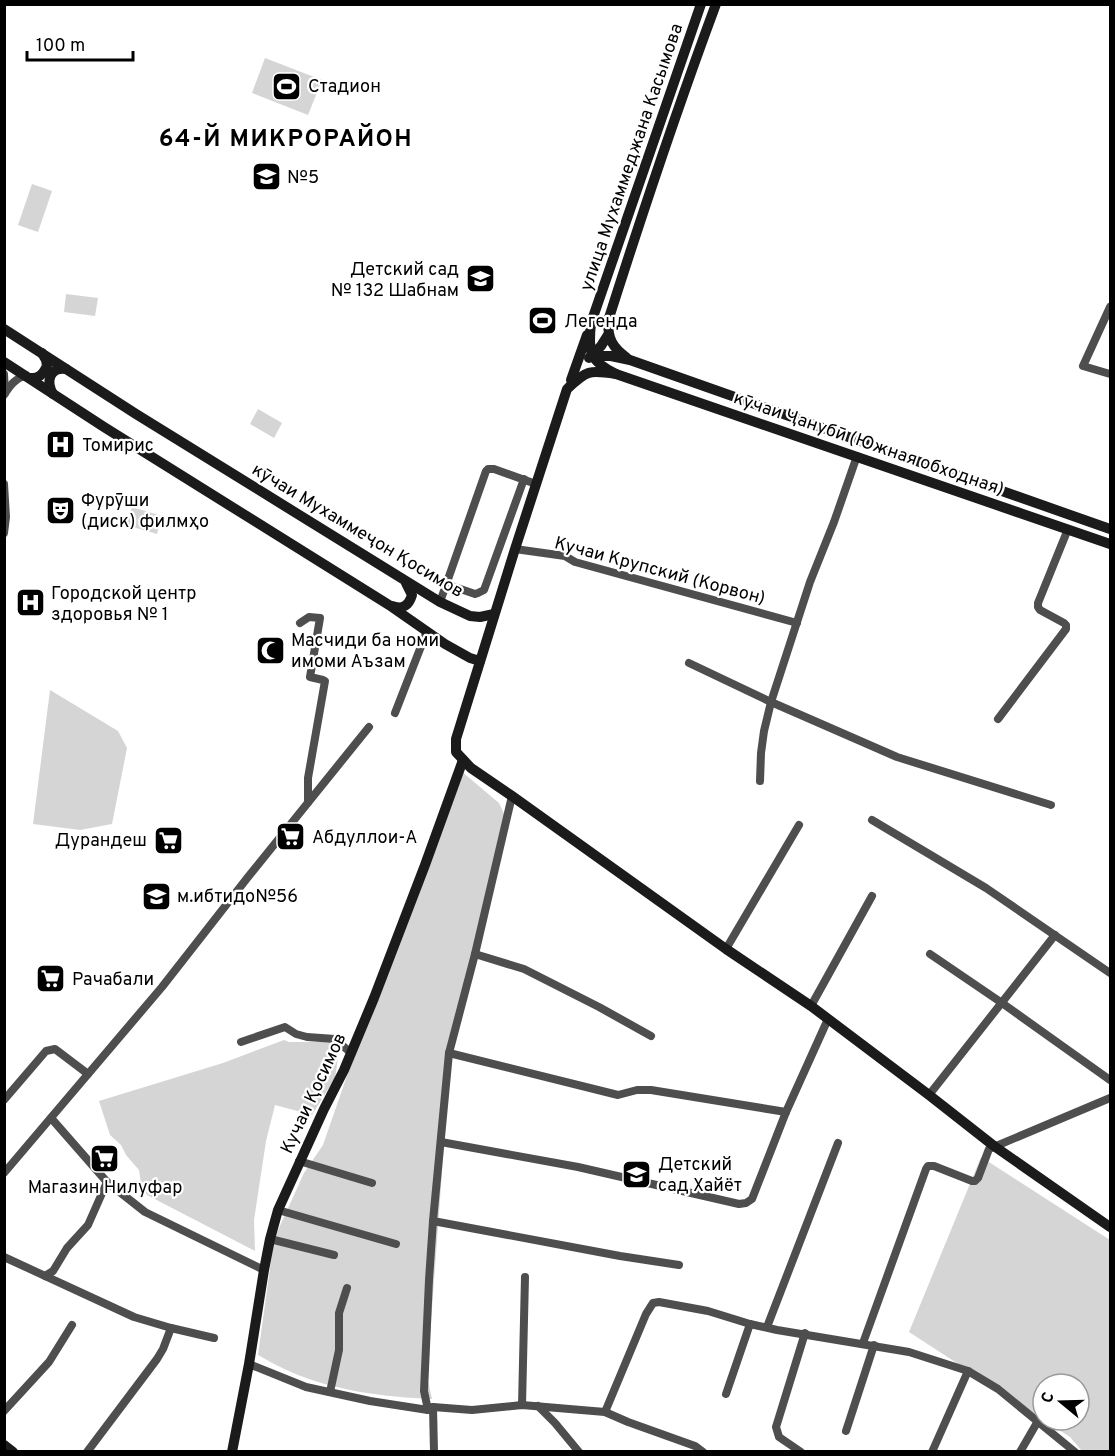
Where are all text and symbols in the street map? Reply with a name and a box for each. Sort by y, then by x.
street label: улица Мухаммеджана Касымова [576,21,689,294]
scale bar [27,24,134,62]
text: 100 m [36,35,85,58]
sports icon: Стадион [271,70,303,102]
place label: Стадион [308,76,381,99]
district label: 64-Й МИКРОРАЙОН [159,123,413,155]
school or university icon: №5 [250,161,282,193]
place label: №5 [287,167,319,190]
place label: Детский сад № 132 Шабнам [331,259,459,303]
school or university icon: Детский сад № 132 Шабнам [464,263,496,295]
sports icon: Легенда [527,305,559,337]
place label: Легенда [564,311,638,334]
street label: кӯчаи Ҷанубӣ (Южная обходная) [730,387,1007,502]
hospital icon: Томирис [45,429,77,461]
place label: Томирис [82,435,154,458]
street label: кӯчаи Мухаммеҷон Қосимов [247,459,467,604]
place label: Фурӯши (диск) филмҳо [81,490,209,534]
theatre icon: Фурӯши (диск) филмҳо [44,494,76,526]
street label: Кучаи Крупский (Корвон) [552,532,768,611]
place label: Городской центр здоровья № 1 [51,583,197,627]
hospital icon: Городской центр здоровья № 1 [14,587,46,619]
place label: Масчиди ба номи имоми Аъзам [291,630,439,674]
mosque icon: Масчиди ба номи имоми Аъзам [254,634,286,666]
supermarket icon: Абдуллои-А [275,821,307,853]
supermarket icon: Дурандеш [152,824,184,856]
place label: Абдуллои-А [312,827,417,850]
place label: Дурандеш [55,830,147,853]
school or university icon: м.ибтидо№56 [140,880,172,912]
place label: м.ибтидо№56 [177,886,298,909]
supermarket icon: Рачабали [35,963,67,995]
place label: Рачабали [72,969,154,992]
street label: Кучаи Қосимов [276,1030,352,1158]
supermarket icon: Магазин Нилуфар [89,1142,121,1174]
place label: Детский сад Хайёт [658,1154,742,1198]
school or university icon: Детский сад Хайёт [621,1158,653,1190]
place label: Магазин Нилуфар [28,1177,182,1200]
north arrow [1031,1372,1091,1432]
text: С [1038,1390,1060,1406]

